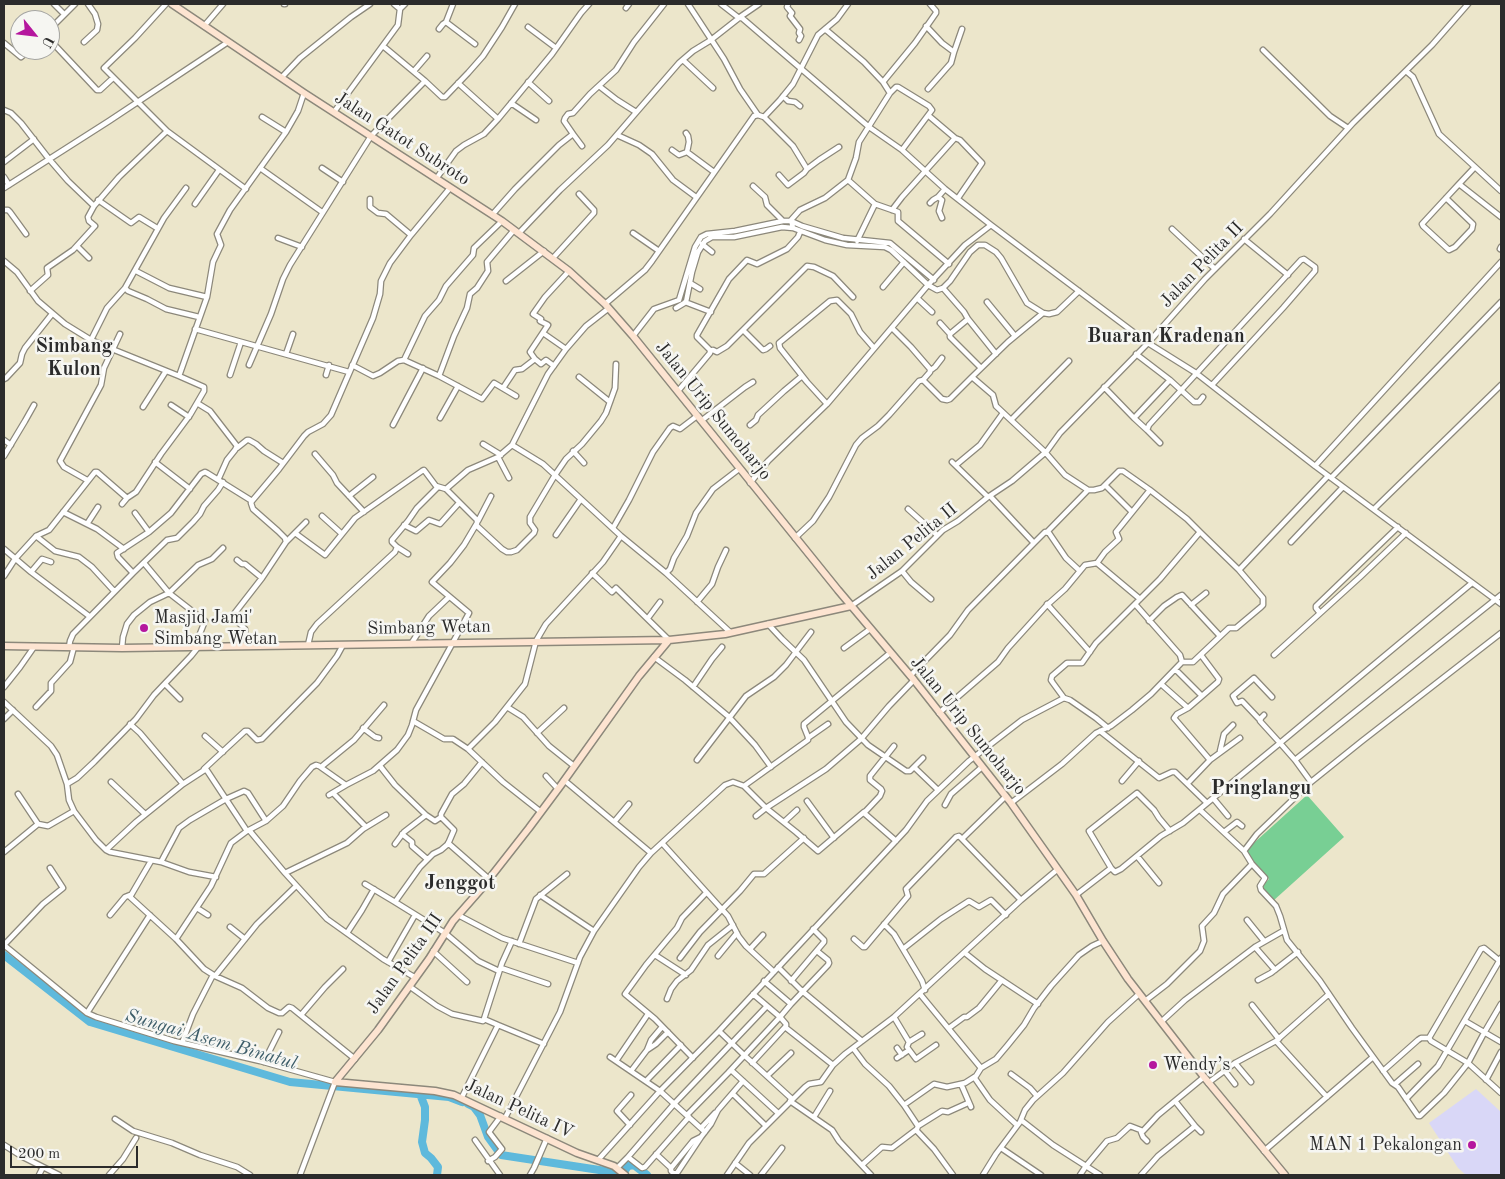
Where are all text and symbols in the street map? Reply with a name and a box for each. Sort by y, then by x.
north arrow [10,10,60,60]
text: U [38,34,56,50]
street label: Jalan Gatot Subroto [330,87,474,191]
street label: Jalan Pelita II [1156,218,1248,312]
district label: Buaran Kradenan [1087,325,1245,349]
district label: Simbang Kulon [35,335,113,382]
street label: Jalan Urip Sumoharjo [650,337,776,485]
street label: Jalan Pelita II [862,499,962,585]
place label: Masjid Jami' Simbang Wetan [154,607,278,650]
street label: Simbang Wetan [367,616,491,640]
marker: Masjid Jami' Simbang Wetan [138,622,150,634]
street label: Jalan Urip Sumoharjo [905,652,1031,800]
district label: Pringlangu [1211,777,1311,801]
district label: Jenggot [425,872,495,896]
street label: Jalan Pelita III [362,910,448,1018]
water label: Sungai Asem Binatul [122,1005,300,1075]
place label: Wendy’s [1163,1054,1230,1076]
marker: Wendy’s [1147,1059,1159,1071]
street label: Jalan Pelita IV [461,1074,577,1144]
place label: MAN 1 Pekalongan [1309,1134,1462,1156]
scale bar [12,1136,140,1168]
marker: MAN 1 Pekalongan [1466,1139,1478,1151]
text: 200 m [18,1147,60,1162]

